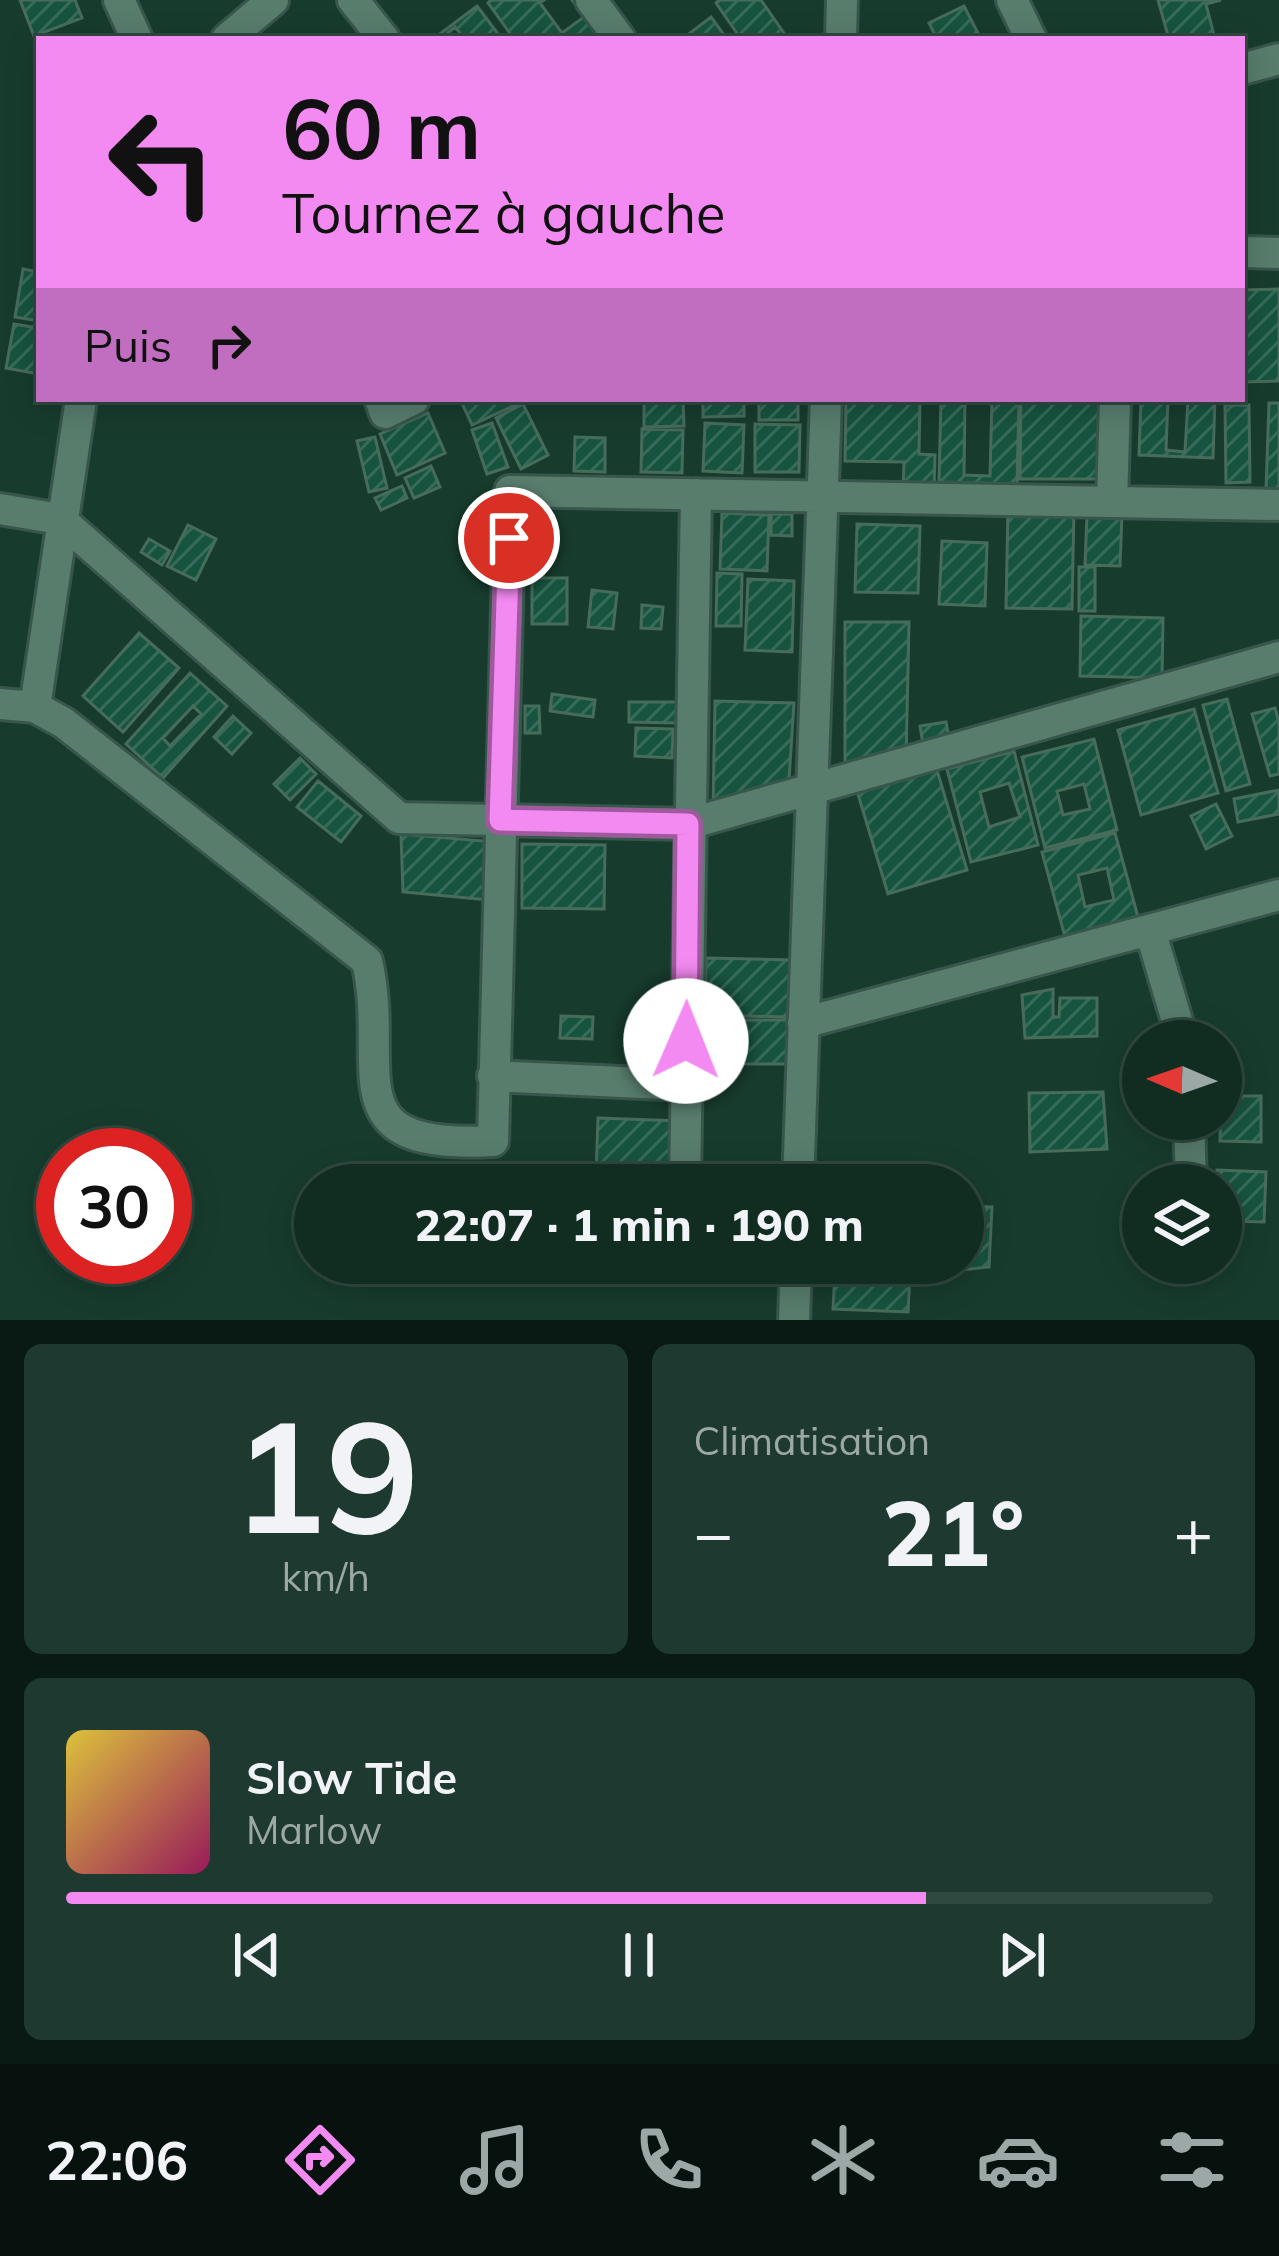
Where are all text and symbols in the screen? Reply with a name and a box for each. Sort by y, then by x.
text: 60 m [282,75,481,180]
icon: left [84,84,240,240]
text: Tournez à gauche [282,179,725,247]
icon: right [196,312,262,378]
text: Puis [84,317,172,373]
pin [458,487,560,589]
icon: arrive [476,505,542,571]
position arrow [623,978,749,1104]
north arrow [1122,1020,1242,1140]
map controls [1122,1020,1242,1284]
speed limit sign: 30 [36,1128,192,1284]
button: layers [1122,1164,1242,1284]
text: 22:07 · 1 min · 190 m [414,1196,864,1252]
text: 19 [232,1376,419,1572]
text: Climatisation [694,1416,930,1465]
text: 21° [882,1476,1025,1589]
text: − [694,1491,733,1574]
text: + [1173,1491,1213,1574]
text: km/h [282,1552,370,1601]
text: Slow Tide [246,1749,457,1805]
text: Marlow [246,1805,382,1854]
icon: previous [224,1922,290,1988]
icon: pause [606,1922,672,1988]
icon: next [989,1922,1055,1988]
icon: directions [278,2118,362,2202]
icon: music [453,2118,537,2202]
icon: phone [627,2118,711,2202]
icon: climate [801,2118,885,2202]
icon: car [976,2118,1060,2202]
icon: filters [1150,2118,1234,2202]
text: 22:06 [45,2126,188,2194]

